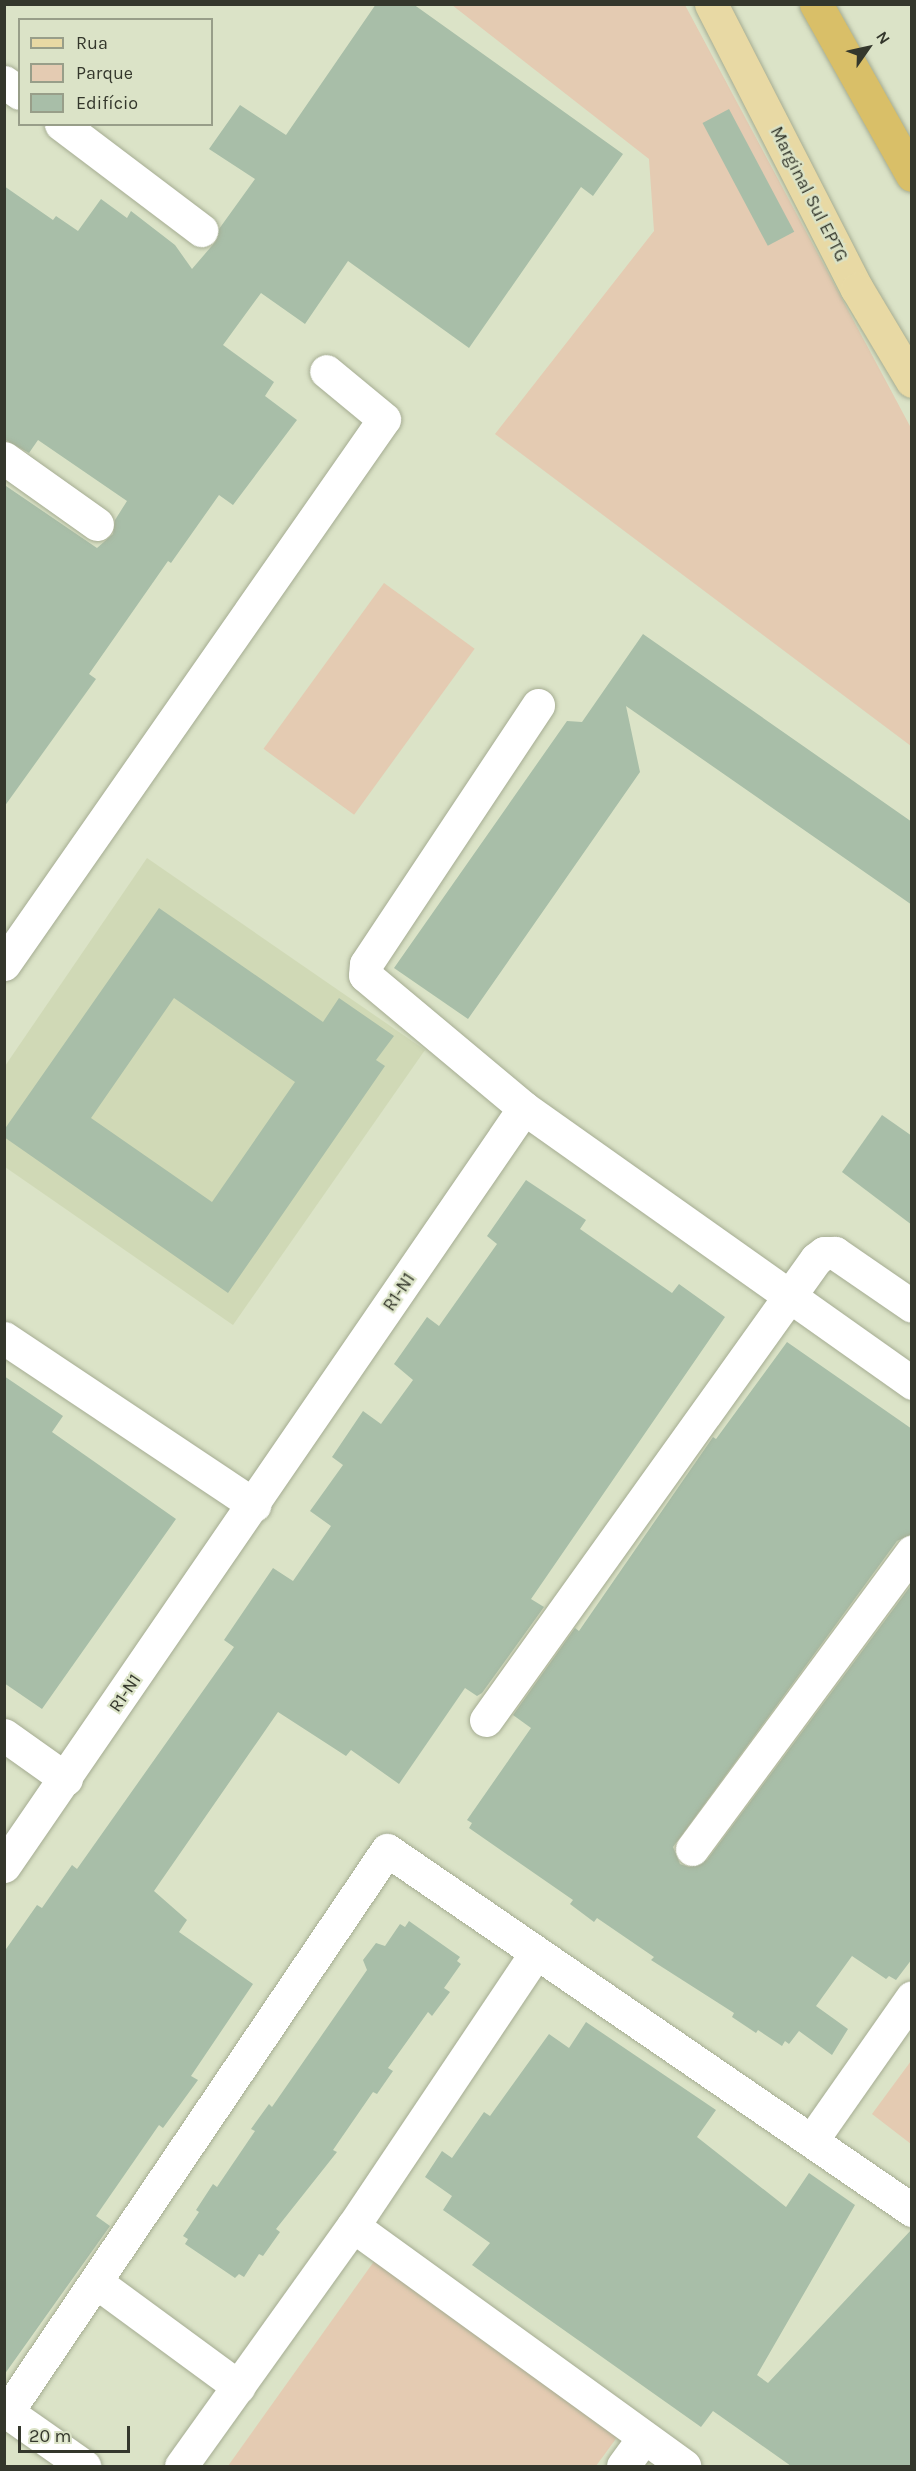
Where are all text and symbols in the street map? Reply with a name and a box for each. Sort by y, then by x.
legend [18,18,213,126]
north arrow [838,18,898,78]
text: N [872,28,894,48]
text: Rua [76,32,108,54]
text: Parque [76,62,133,84]
text: Edifício [76,92,138,114]
street label: Marginal Sul EPTG [766,123,852,265]
street label: R1-N1 [378,1269,420,1315]
street label: R1-N1 [104,1670,146,1716]
scale bar [21,2414,134,2452]
text: 20 m [29,2425,71,2447]

